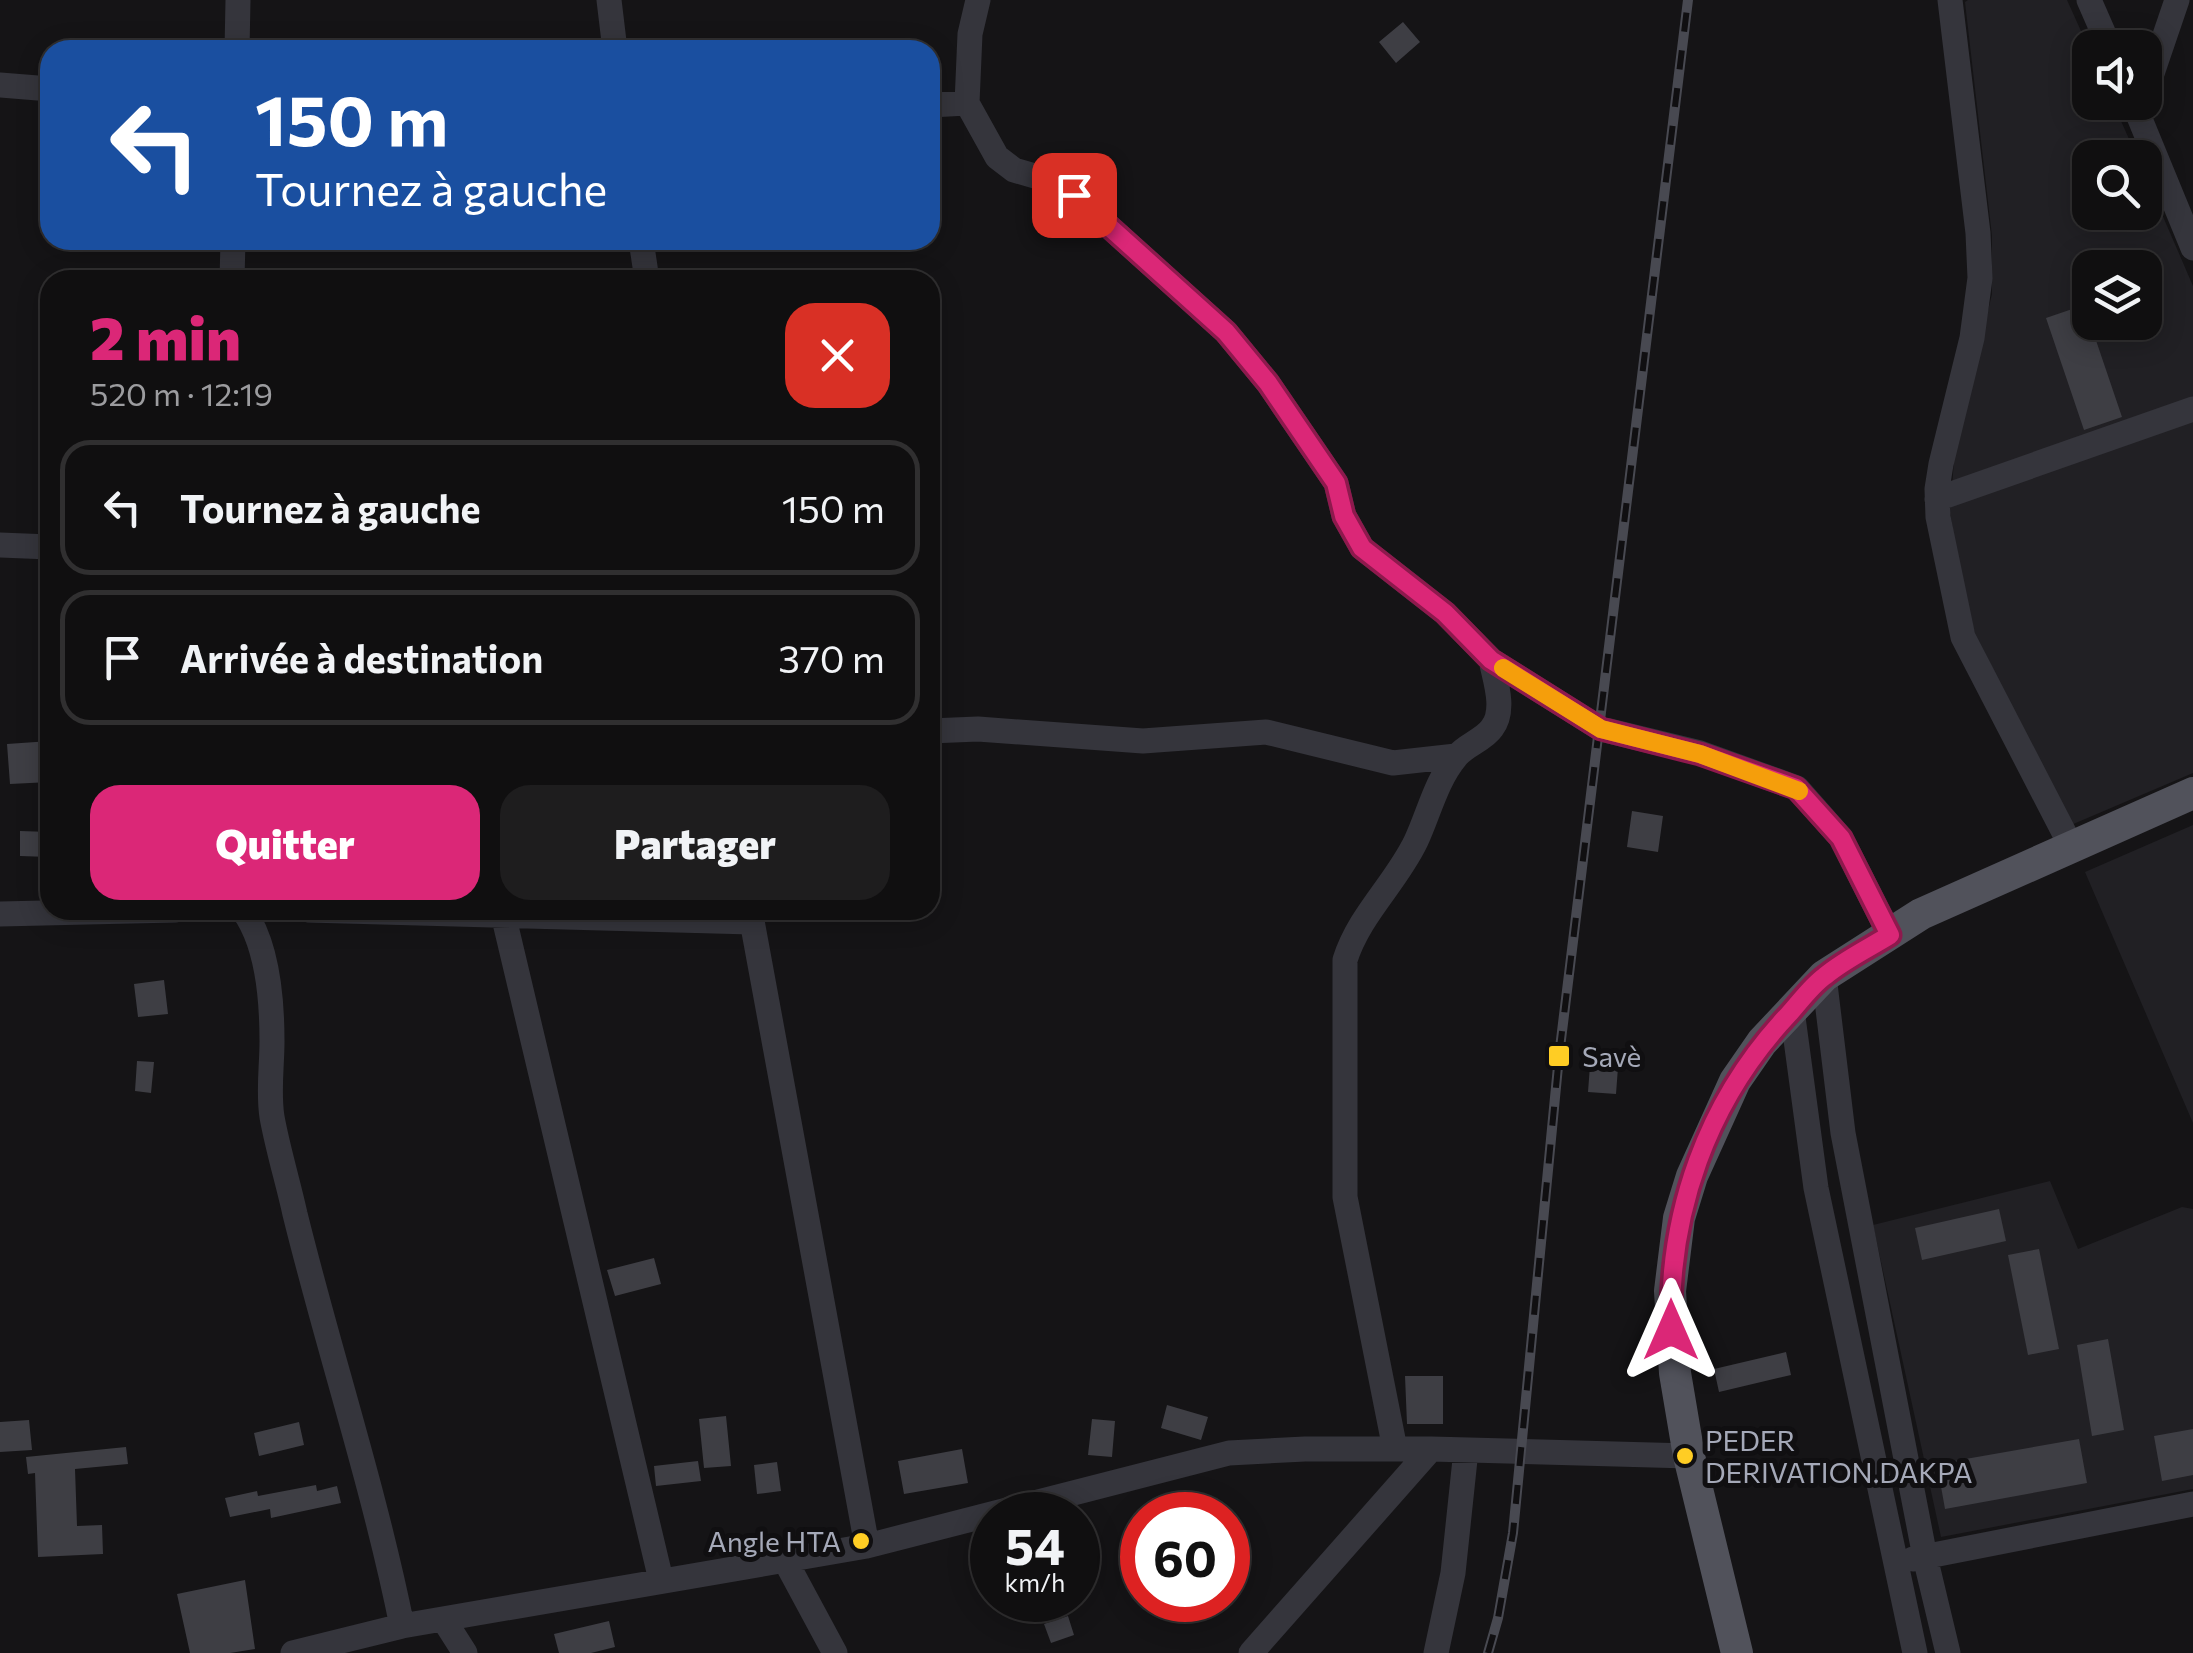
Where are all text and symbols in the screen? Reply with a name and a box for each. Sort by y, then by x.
map controls [2072,30,2162,340]
button: sound [2072,30,2162,120]
text: 150 m [255,75,448,160]
icon: left [90,80,220,210]
button: search [2072,140,2162,230]
pin [1032,153,1117,238]
text: Tournez à gauche [255,160,607,215]
icon: arrive [1047,168,1102,223]
button: layers [2072,250,2162,340]
text: 2 min [90,299,241,372]
button: close [785,303,890,408]
text: 520 m · 12:19 [90,373,273,413]
icon: left [95,480,150,535]
text: Tournez à gauche [180,484,481,531]
text: 150 m [782,484,885,531]
icon: arrive [95,630,150,685]
text: Arrivée à destination [180,634,543,681]
text: 370 m [778,634,885,681]
button: Quitter [90,785,480,900]
button: Partager [500,785,890,900]
place label: Savè [1582,1039,1641,1073]
marker: Savè [1546,1043,1572,1069]
position arrow [1619,1278,1723,1382]
place label: PEDER DERIVATION.DAKPA [1705,1423,1973,1489]
marker: PEDER DERIVATION.DAKPA [1674,1445,1696,1467]
speed limit sign: 60 [1120,1492,1250,1622]
text: 54 [1005,1514,1065,1575]
place label: Angle HTA [707,1524,841,1558]
marker: Angle HTA [850,1530,872,1552]
text: km/h [1005,1567,1065,1597]

